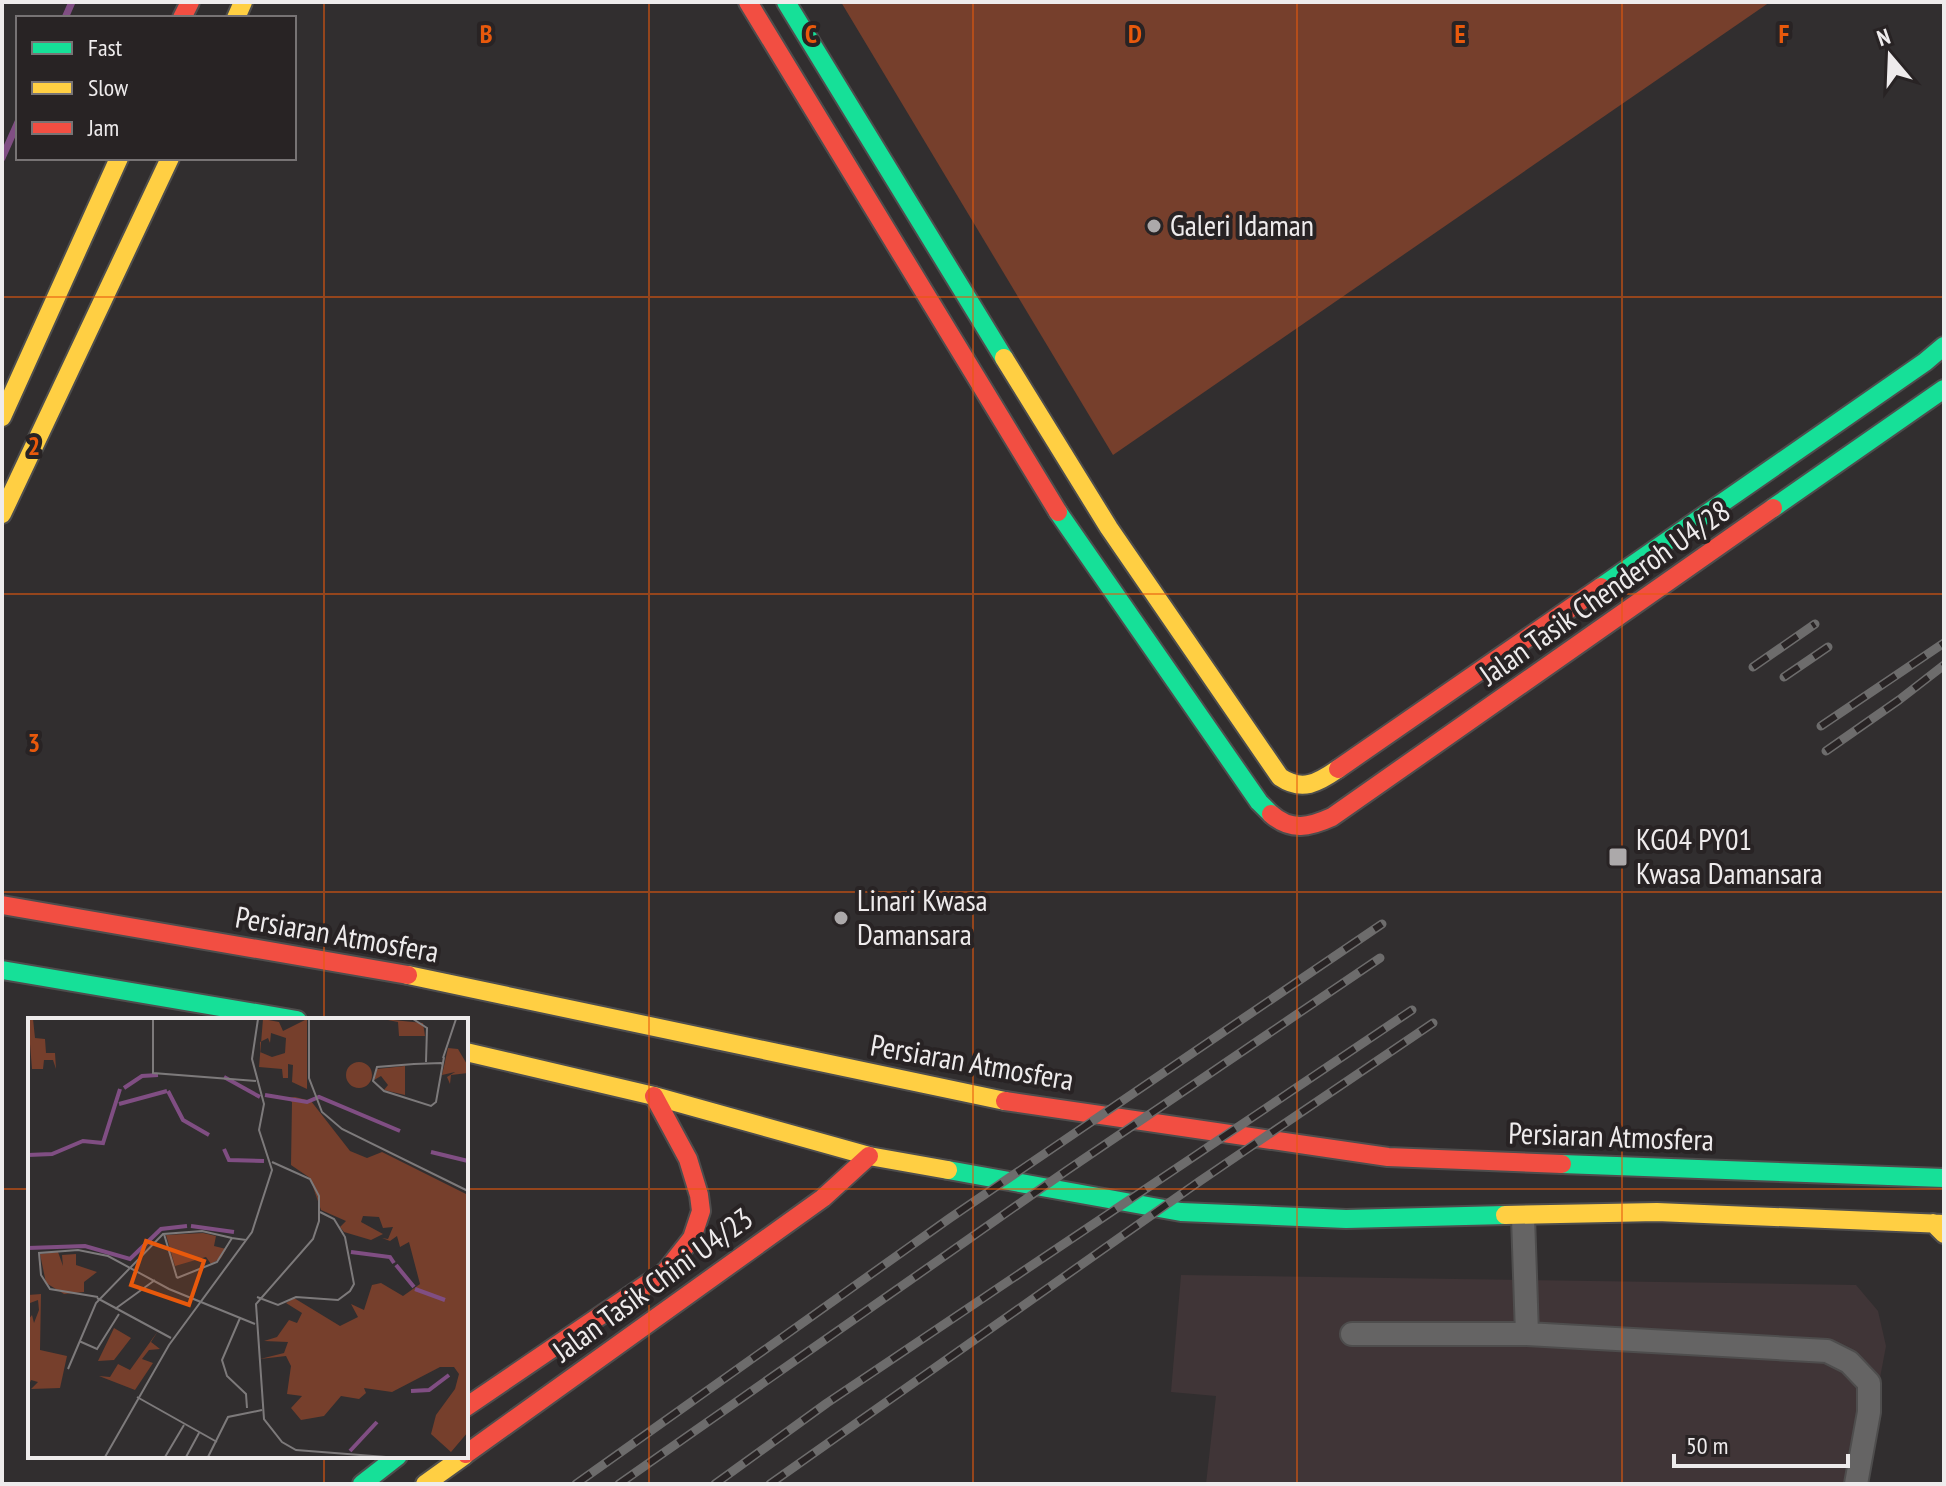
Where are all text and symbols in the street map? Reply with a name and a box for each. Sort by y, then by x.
legend [16,16,296,160]
north arrow [1850,16,1930,96]
text: B [480,17,493,50]
text: C [805,17,817,50]
text: D [1128,17,1142,50]
text: E [1454,17,1466,50]
text: F [1779,17,1790,50]
text: N [1873,22,1894,52]
text: Fast [88,32,123,63]
text: Slow [88,72,129,103]
text: Jam [87,112,119,143]
place label: Galeri Idaman [1170,205,1314,244]
marker: Galeri Idaman [1145,217,1163,235]
text: 2 [28,429,40,462]
street label: Jalan Tasik Chenderoh U4/28 [1470,491,1737,694]
text: 3 [28,726,40,759]
place label: KG04 PY01 Kwasa Damansara [1636,819,1823,892]
marker: KG04 PY01 Kwasa Damansara [1607,846,1629,868]
place label: Linari Kwasa Damansara [857,880,988,953]
street label: Persiaran Atmosfera [233,896,442,971]
marker: Linari Kwasa Damansara [832,909,850,927]
inset map [28,1018,468,1458]
street label: Persiaran Atmosfera [868,1024,1077,1099]
street label: Persiaran Atmosfera [1508,1112,1714,1159]
street label: Jalan Tasik Chini U4/23 [543,1198,760,1370]
scale bar [1674,1418,1848,1468]
text: 50 m [1686,1430,1728,1461]

